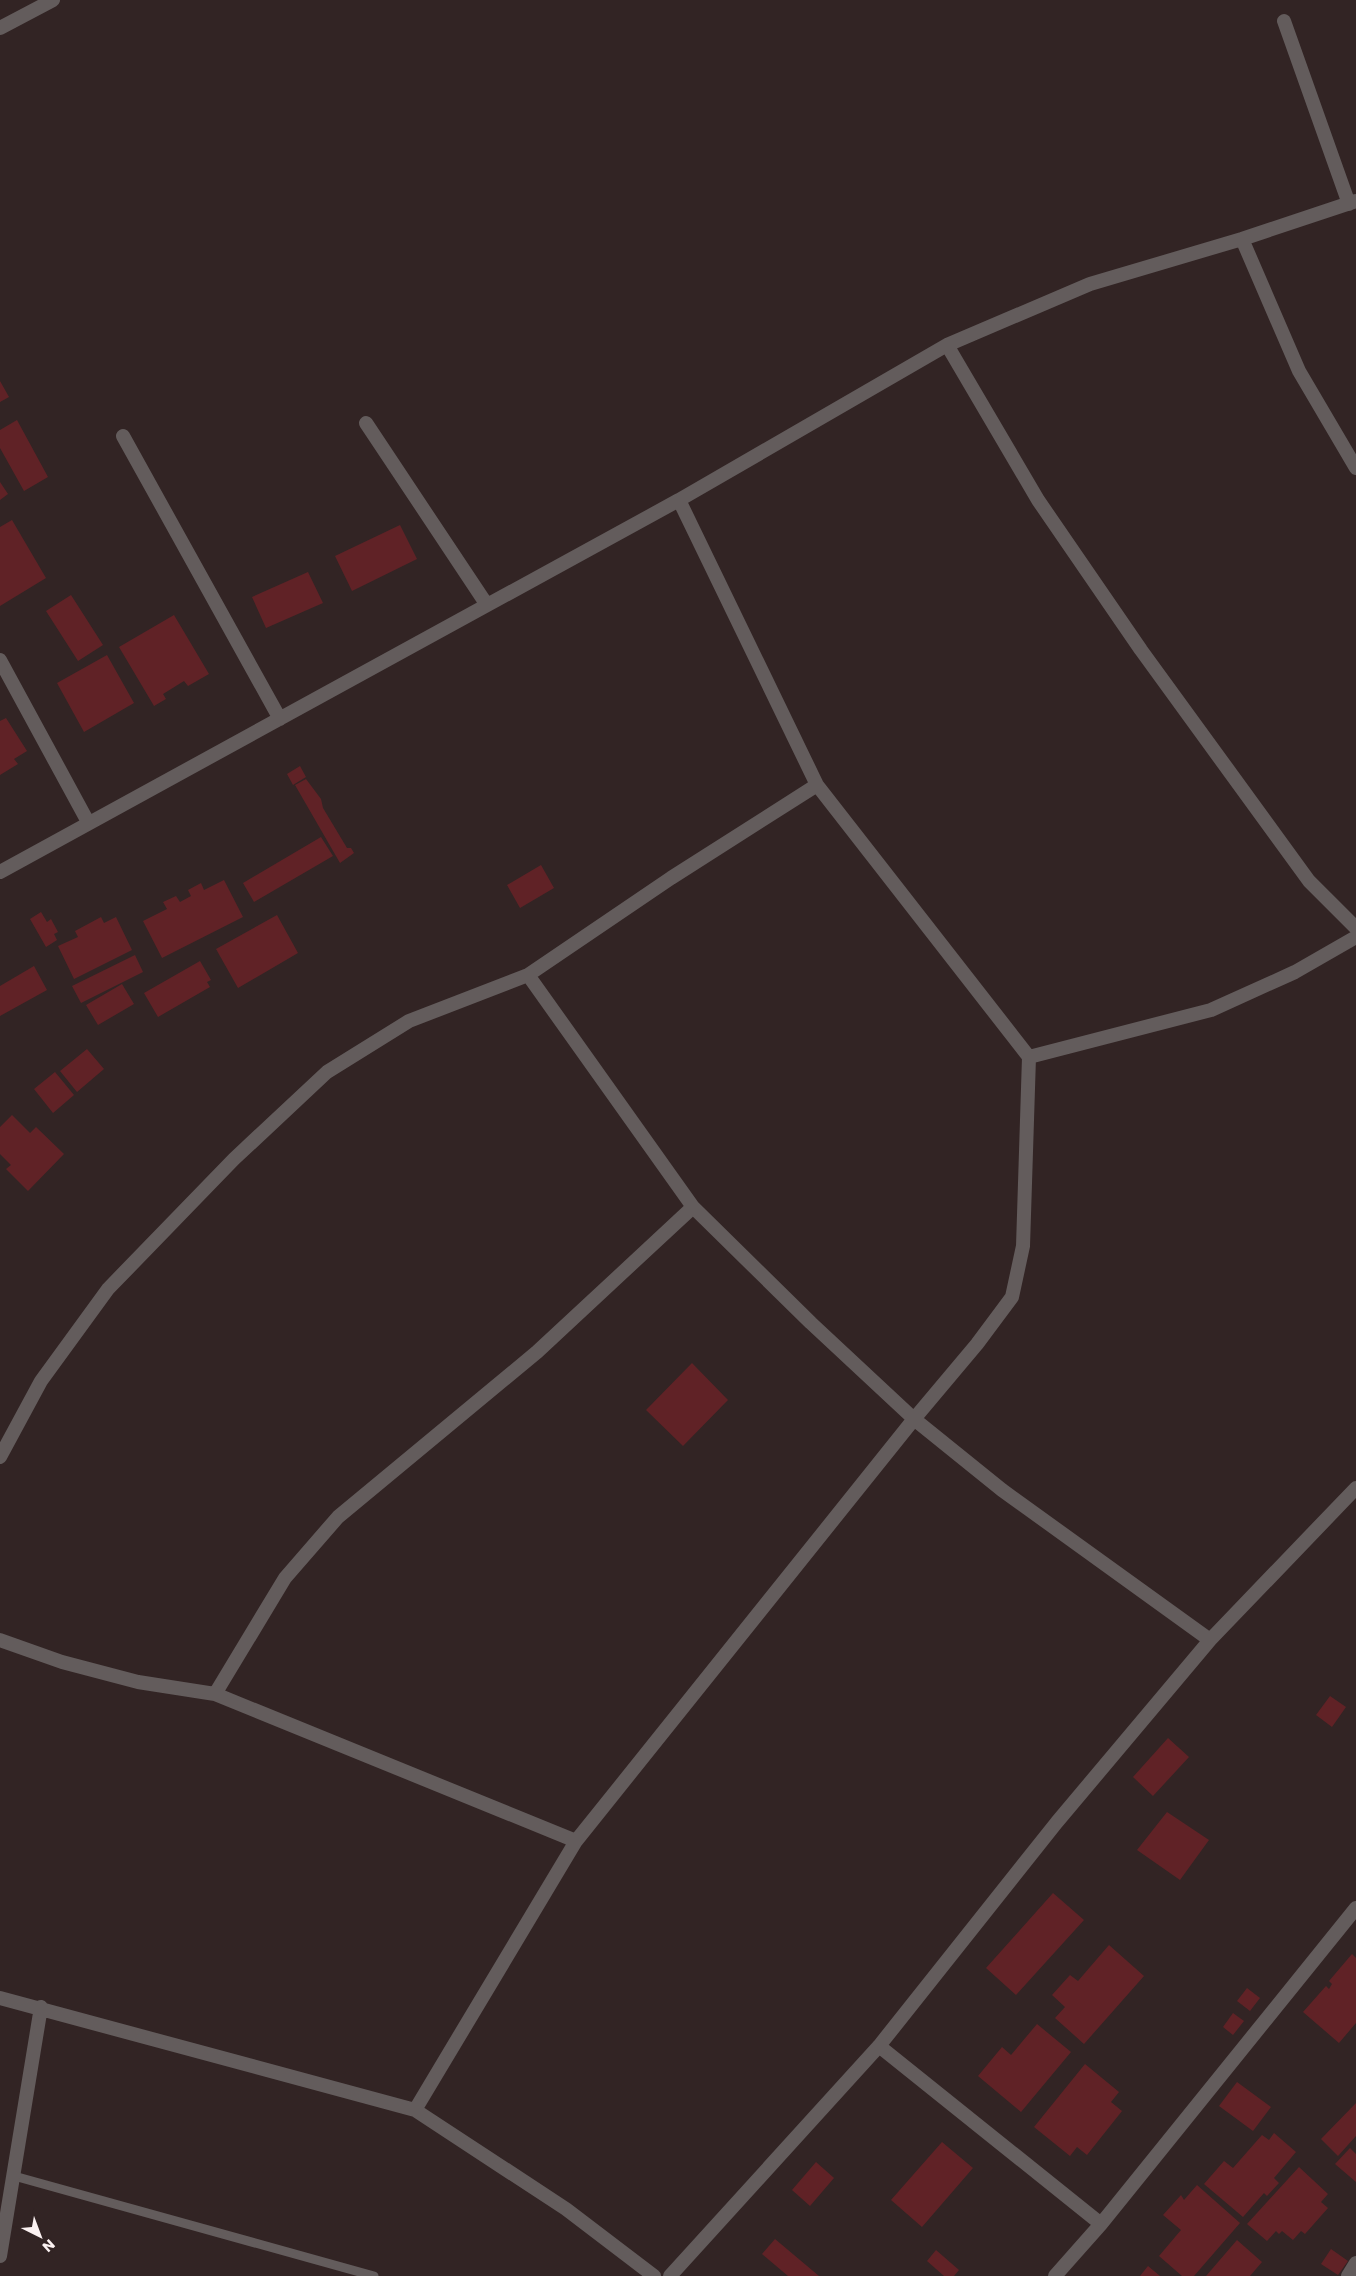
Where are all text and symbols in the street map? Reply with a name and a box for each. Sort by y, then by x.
north arrow [15,2211,65,2261]
text: N [38,2235,59,2257]

